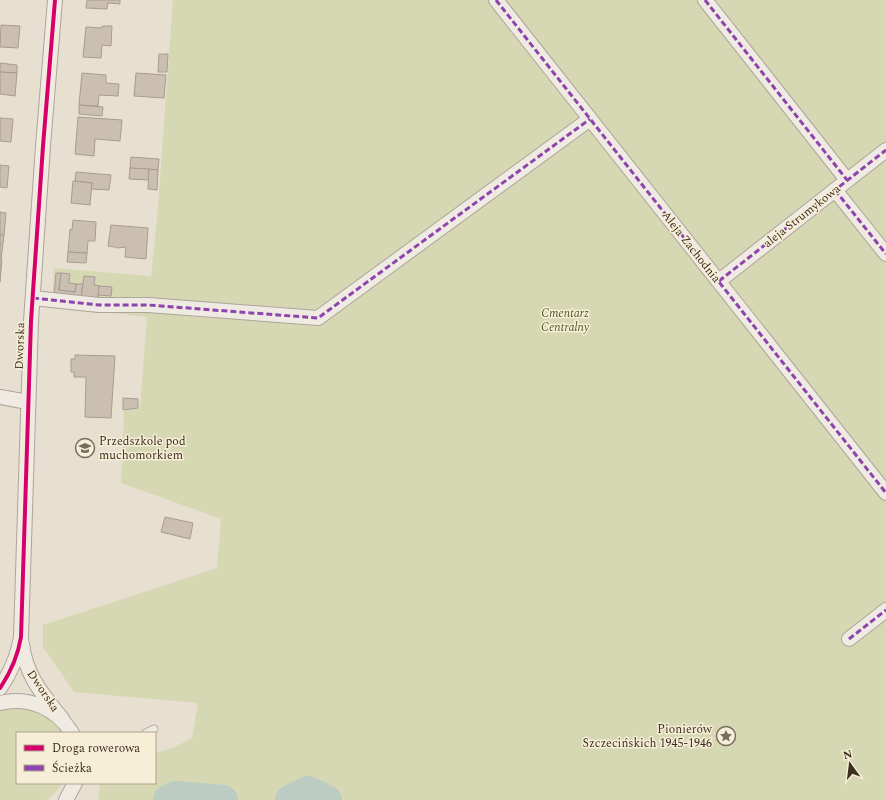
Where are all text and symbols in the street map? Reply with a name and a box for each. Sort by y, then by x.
street label: aleja Strumykowa [759,180,845,252]
street label: Aleja Zachodnia [657,207,725,287]
park label: Cmentarz Centralny [541,304,590,337]
street label: Dworska [10,322,30,370]
place label: Przedszkole pod muchomorkiem [99,432,186,465]
school or university icon: Przedszkole pod muchomorkiem [74,437,96,459]
street label: Dworska [22,666,64,716]
place label: Pionierów Szczecińskich 1945-1946 [583,720,713,753]
place icon: Pionierów Szczecińskich 1945-1946 [715,725,737,747]
legend [16,732,156,784]
text: Droga rowerowa [52,739,140,758]
north arrow [830,744,870,784]
text: N [841,745,854,764]
text: Ścieżka [52,759,92,778]

